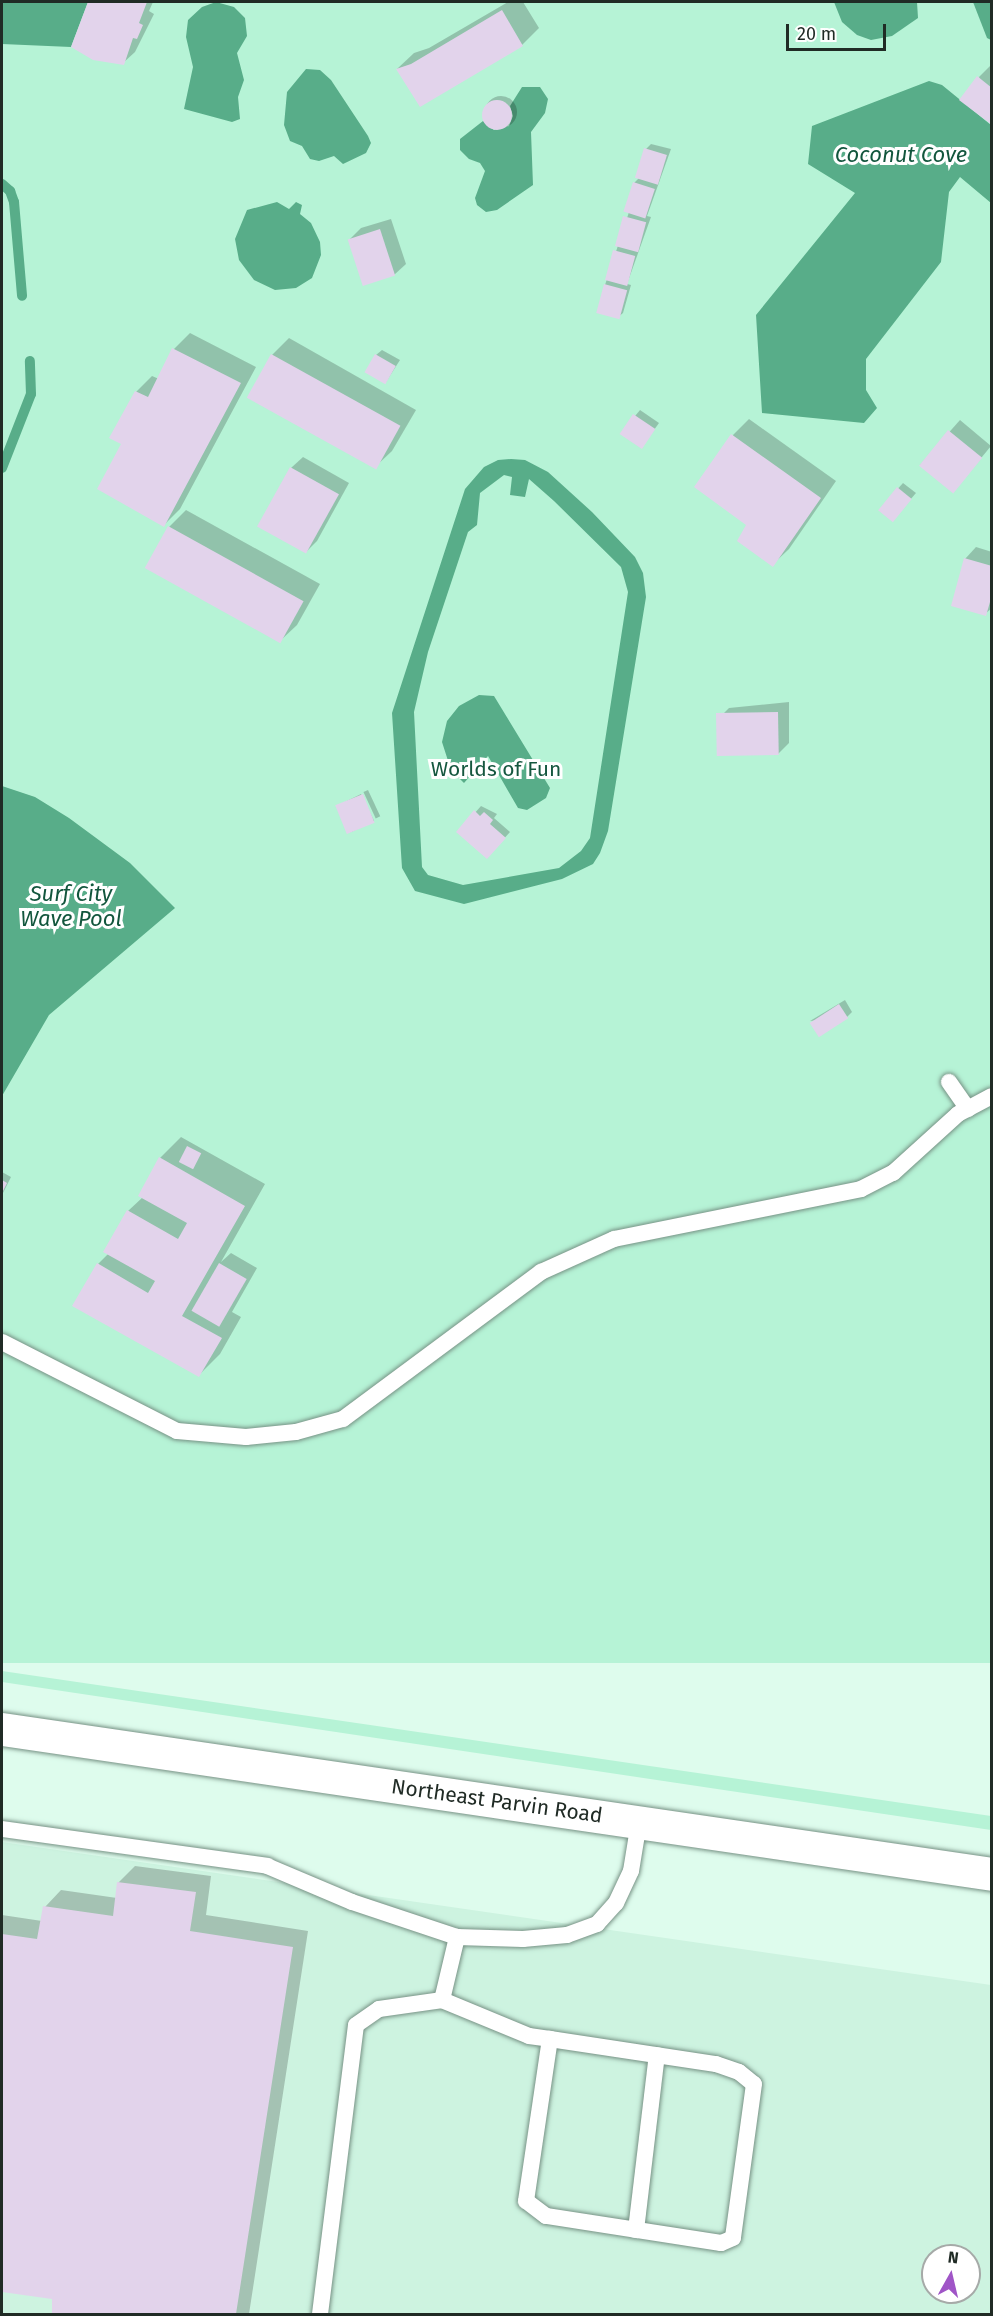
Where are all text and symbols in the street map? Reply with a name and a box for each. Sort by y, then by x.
scale bar [789,12,890,50]
text: 20 m [797,23,836,45]
water label: Coconut Cove [835,142,967,168]
park label: Worlds of Fun [431,756,561,782]
water label: Surf City Wave Pool [20,880,122,932]
street label: Northeast Parvin Road [390,1774,604,1828]
north arrow [921,2244,981,2304]
text: N [947,2248,960,2268]

